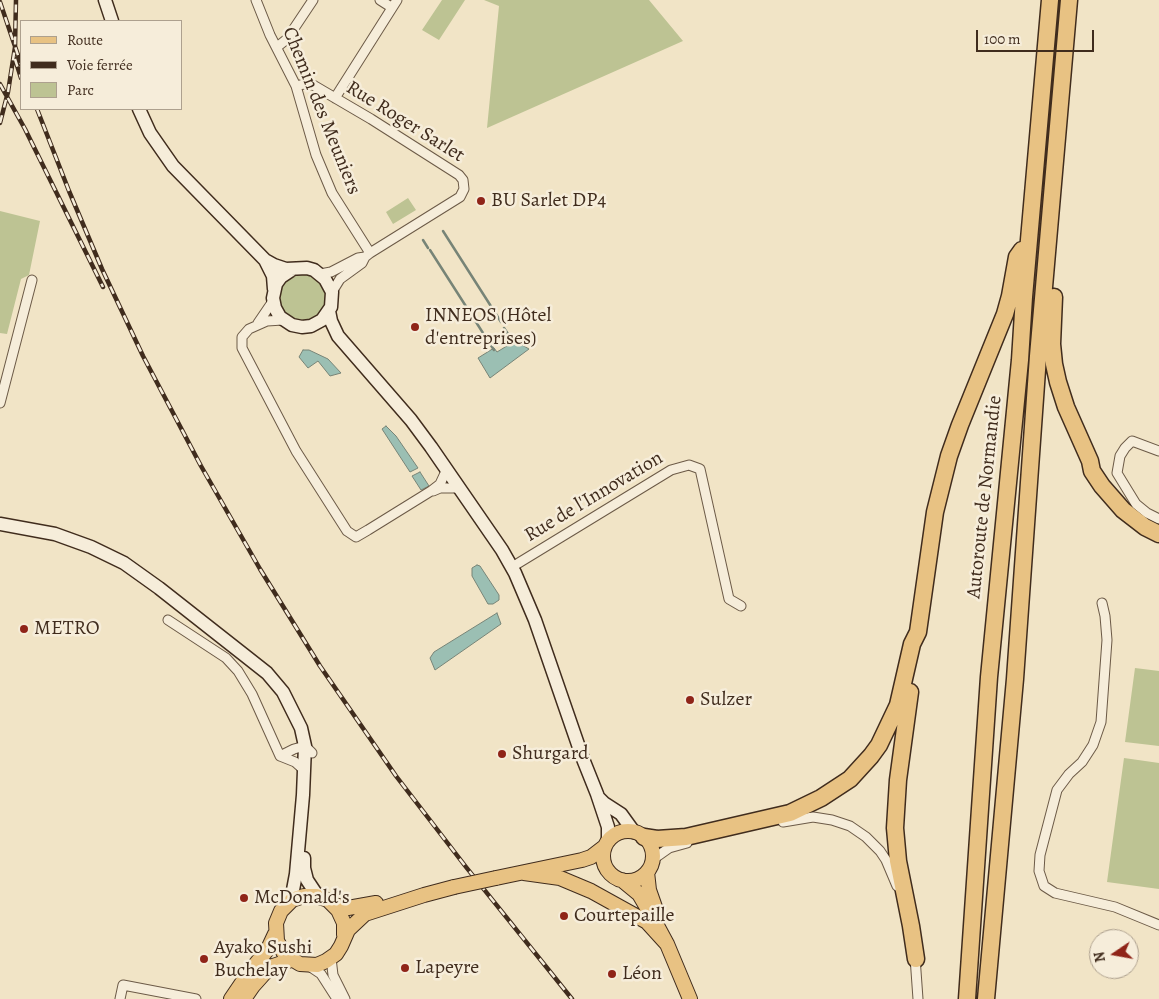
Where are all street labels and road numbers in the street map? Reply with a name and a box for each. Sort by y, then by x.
street label: Chemin des Meuniers [276,24,366,198]
street label: Rue Roger Sarlet [341,76,469,168]
street label: Autoroute de Normandie [962,394,1008,600]
street label: Rue de l'Innovation [521,446,667,548]

